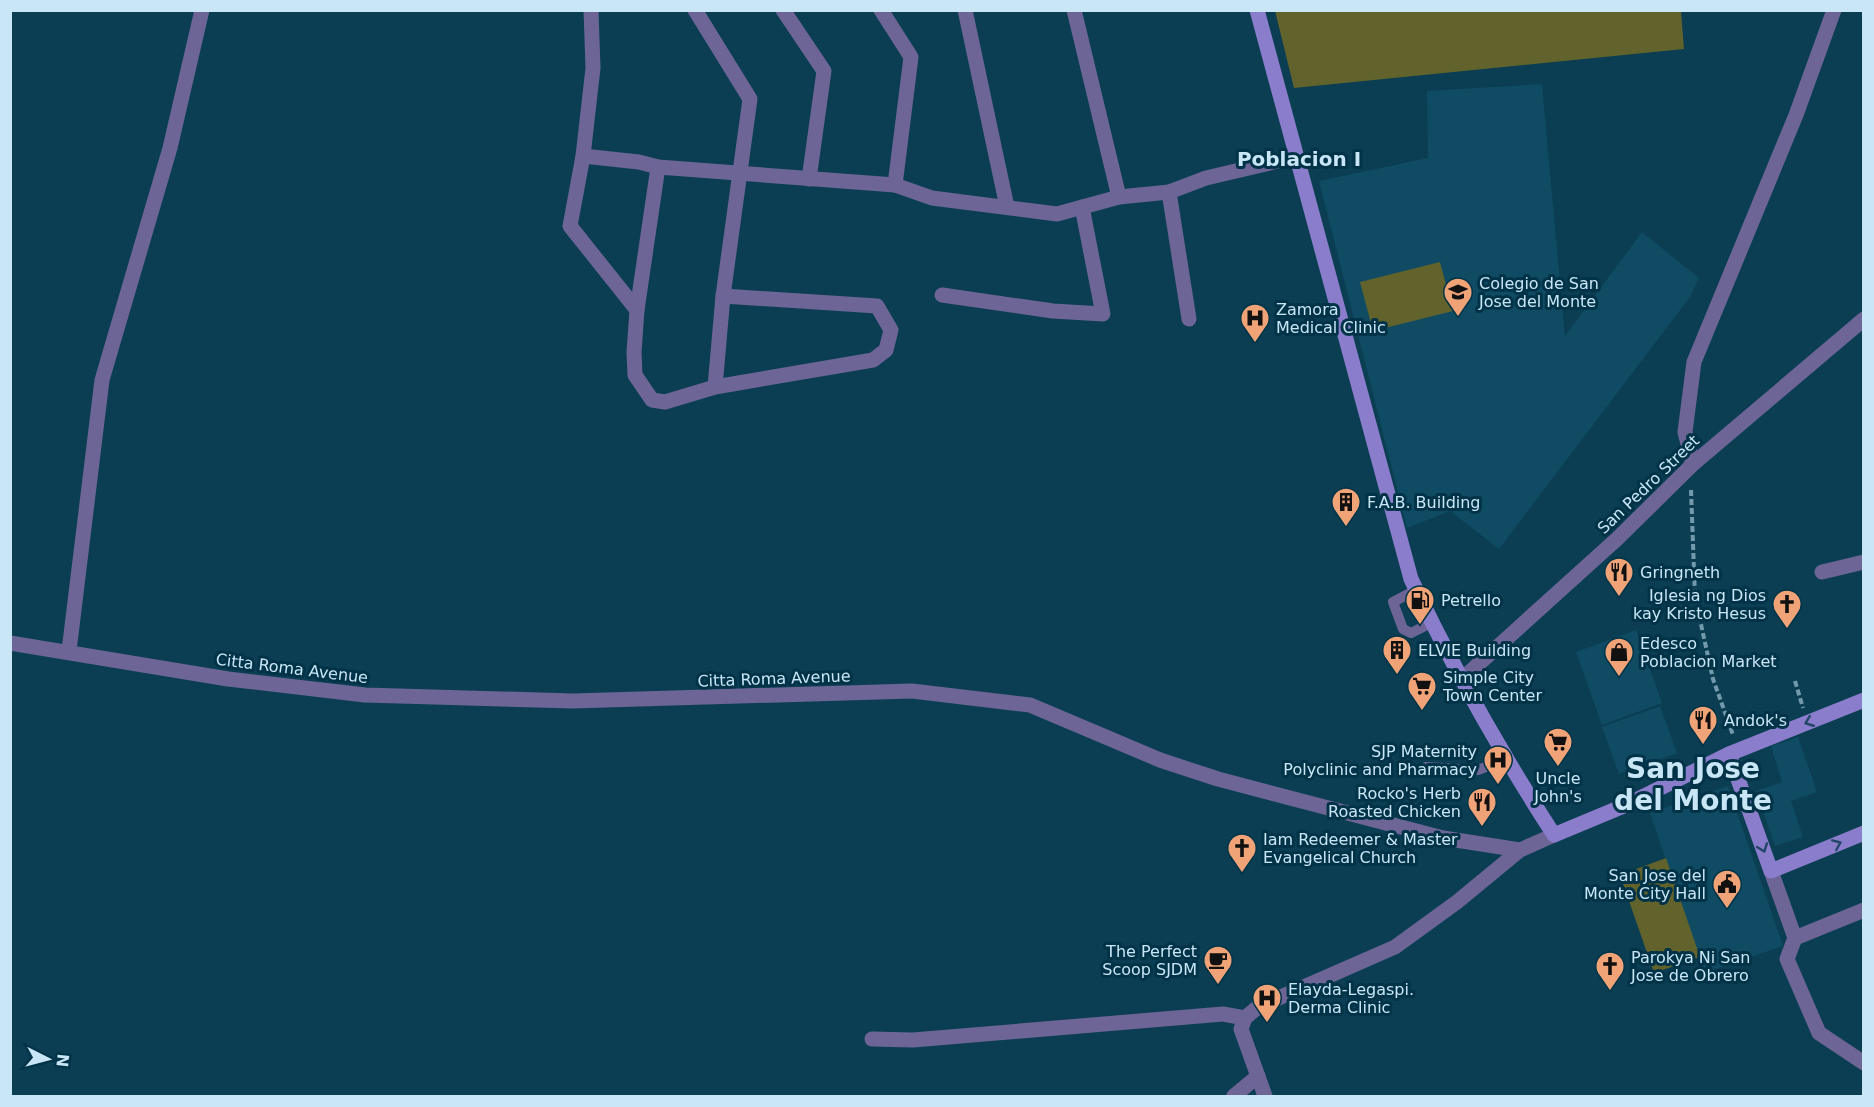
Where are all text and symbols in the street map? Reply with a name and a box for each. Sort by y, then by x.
district label: Poblacion I [1237,147,1361,171]
place label: Colegio de San Jose del Monte [1478,274,1599,311]
school or university icon: Colegio de San Jose del Monte [1442,276,1474,318]
place label: Zamora Medical Clinic [1276,300,1386,337]
hospital icon: Zamora Medical Clinic [1239,302,1271,344]
street label: San Pedro Street [1594,431,1703,538]
building icon: F.A.B. Building [1330,486,1362,528]
place label: F.A.B. Building [1367,493,1481,512]
restaurant icon: Gringneth [1603,556,1635,598]
place label: Gringneth [1640,563,1720,582]
fuel station icon: Petrello [1404,584,1436,626]
place label: Iglesia ng Dios kay Kristo Hesus [1633,586,1766,623]
church icon: Iglesia ng Dios kay Kristo Hesus [1771,588,1803,630]
place label: Petrello [1441,591,1501,610]
building icon: ELVIE Building [1381,634,1413,676]
place label: Edesco Poblacion Market [1640,634,1777,671]
shop icon: Edesco Poblacion Market [1603,636,1635,678]
place label: ELVIE Building [1418,641,1531,660]
street label: Citta Roma Avenue [215,650,369,687]
street label: Citta Roma Avenue [697,666,851,691]
place label: Simple City Town Center [1442,668,1542,705]
supermarket icon: Simple City Town Center [1406,670,1438,712]
restaurant icon: Andok's [1687,704,1719,746]
place label: Andok's [1724,711,1787,730]
one-way arrow [1804,715,1815,727]
supermarket icon: Uncle John's [1542,726,1574,768]
place label: SJP Maternity Polyclinic and Pharmacy [1283,742,1477,779]
hospital icon: SJP Maternity Polyclinic and Pharmacy [1482,744,1514,786]
district label: San Jose del Monte [1614,752,1772,817]
place label: Uncle John's [1533,769,1582,806]
place label: Rocko's Herb Roasted Chicken [1328,784,1461,821]
restaurant icon: Rocko's Herb Roasted Chicken [1466,786,1498,828]
place label: Iam Redeemer & Master Evangelical Church [1263,830,1458,867]
church icon: Iam Redeemer & Master Evangelical Church [1226,832,1258,874]
one-way arrow [1830,839,1841,851]
one-way arrow [1756,842,1768,853]
place label: San Jose del Monte City Hall [1584,866,1706,903]
public building icon: San Jose del Monte City Hall [1711,868,1743,910]
place label: The Perfect Scoop SJDM [1102,942,1197,979]
cafe icon: The Perfect Scoop SJDM [1202,944,1234,986]
place label: Parokya Ni San Jose de Obrero [1630,948,1750,985]
church icon: Parokya Ni San Jose de Obrero [1594,950,1626,992]
place label: Elayda-Legaspi. Derma Clinic [1288,980,1414,1017]
hospital icon: Elayda-Legaspi. Derma Clinic [1251,982,1283,1024]
north arrow [18,1029,78,1089]
text: N [52,1053,73,1068]

